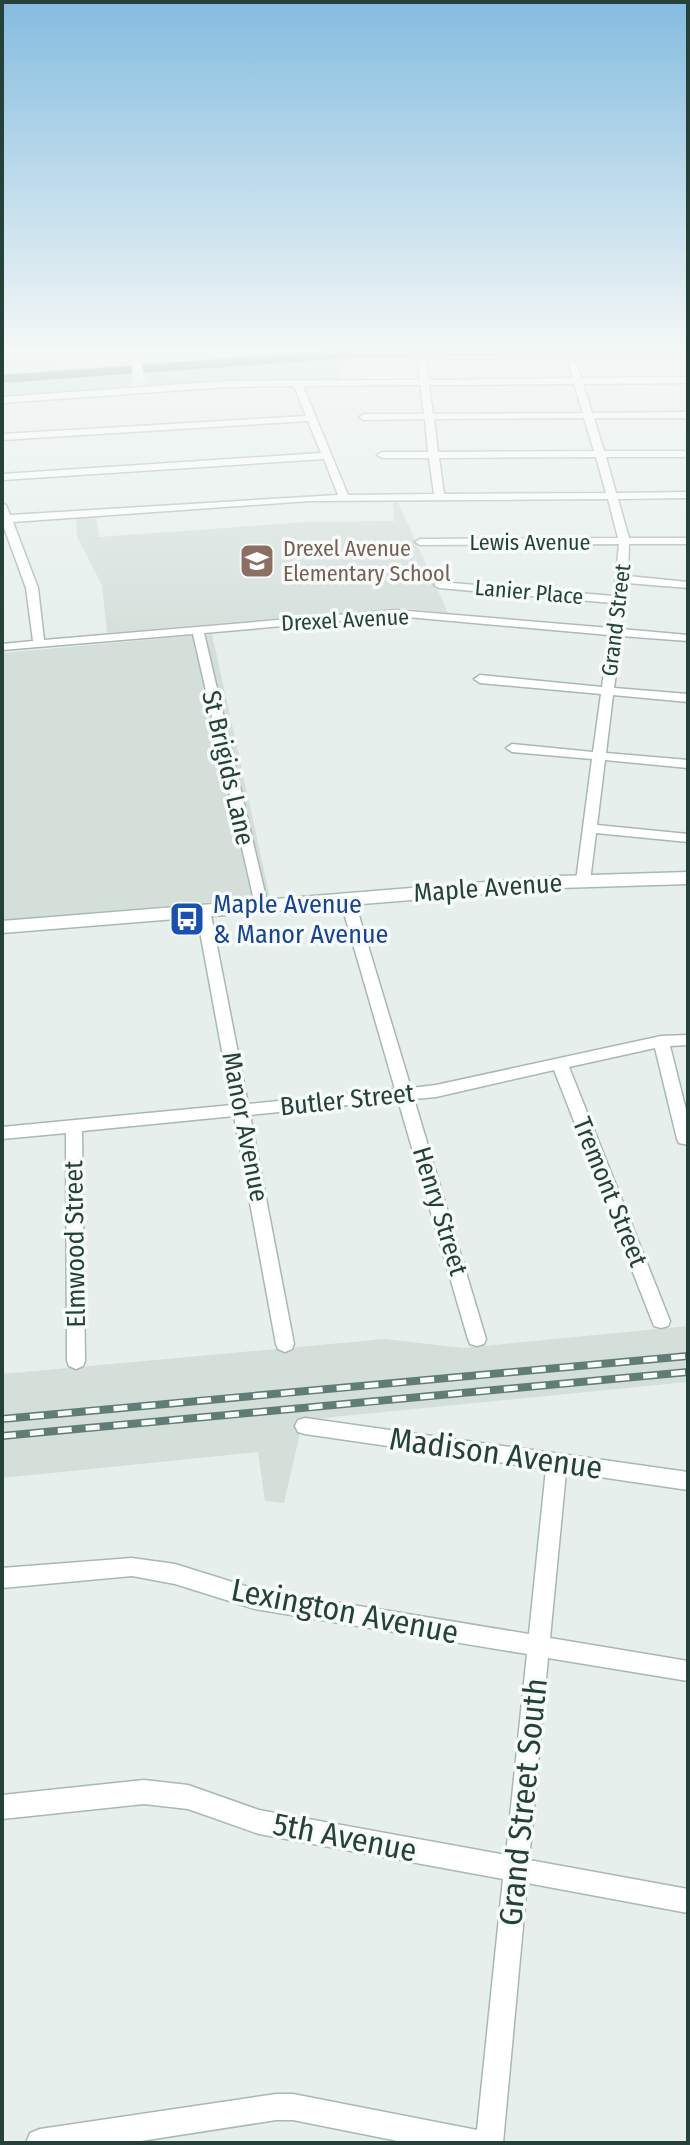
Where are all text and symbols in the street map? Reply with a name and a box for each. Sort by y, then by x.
street label: Lewis Avenue [470,529,590,556]
place label: Drexel Avenue Elementary School [283,535,451,587]
school or university icon: Drexel Avenue Elementary School [238,542,276,580]
street label: Grand Street [596,561,636,678]
street label: Lanier Place [474,574,584,610]
street label: Drexel Avenue [280,603,410,637]
street label: St Brigids Lane [195,688,261,848]
street label: Maple Avenue [413,867,563,909]
place label: Maple Avenue & Manor Avenue [213,889,388,950]
bus stop icon: Maple Avenue & Manor Avenue [168,900,206,938]
street label: Manor Avenue [215,1049,275,1205]
street label: Butler Street [278,1077,416,1122]
street label: Tremont Street [566,1113,654,1272]
street label: Henry Street [406,1143,474,1280]
street label: Elmwood Street [58,1160,92,1328]
street label: Madison Avenue [387,1419,605,1487]
street label: Lexington Avenue [228,1570,462,1652]
street label: Grand Street South [491,1676,555,1928]
street label: 5th Avenue [270,1804,420,1870]

